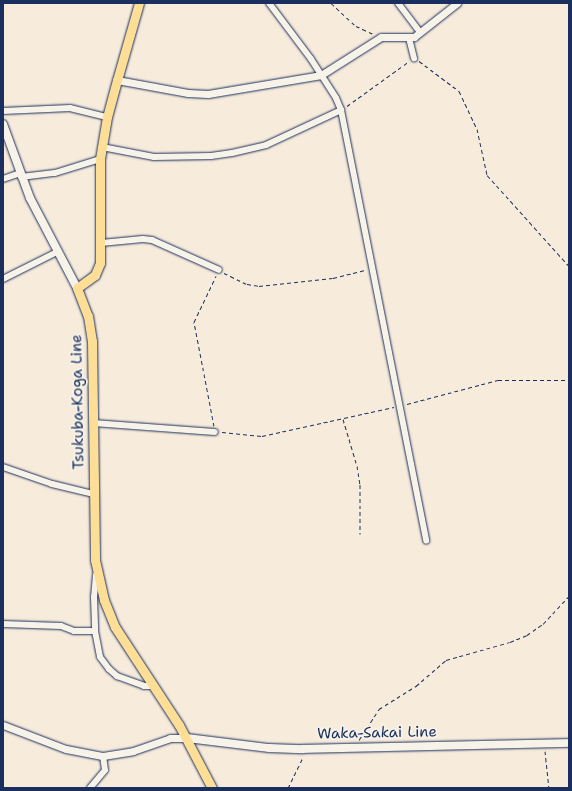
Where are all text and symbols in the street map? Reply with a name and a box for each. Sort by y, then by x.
street label: Tsukuba-Koga Line [68,334,88,470]
street label: Waka-Sakai Line [317,723,437,743]

